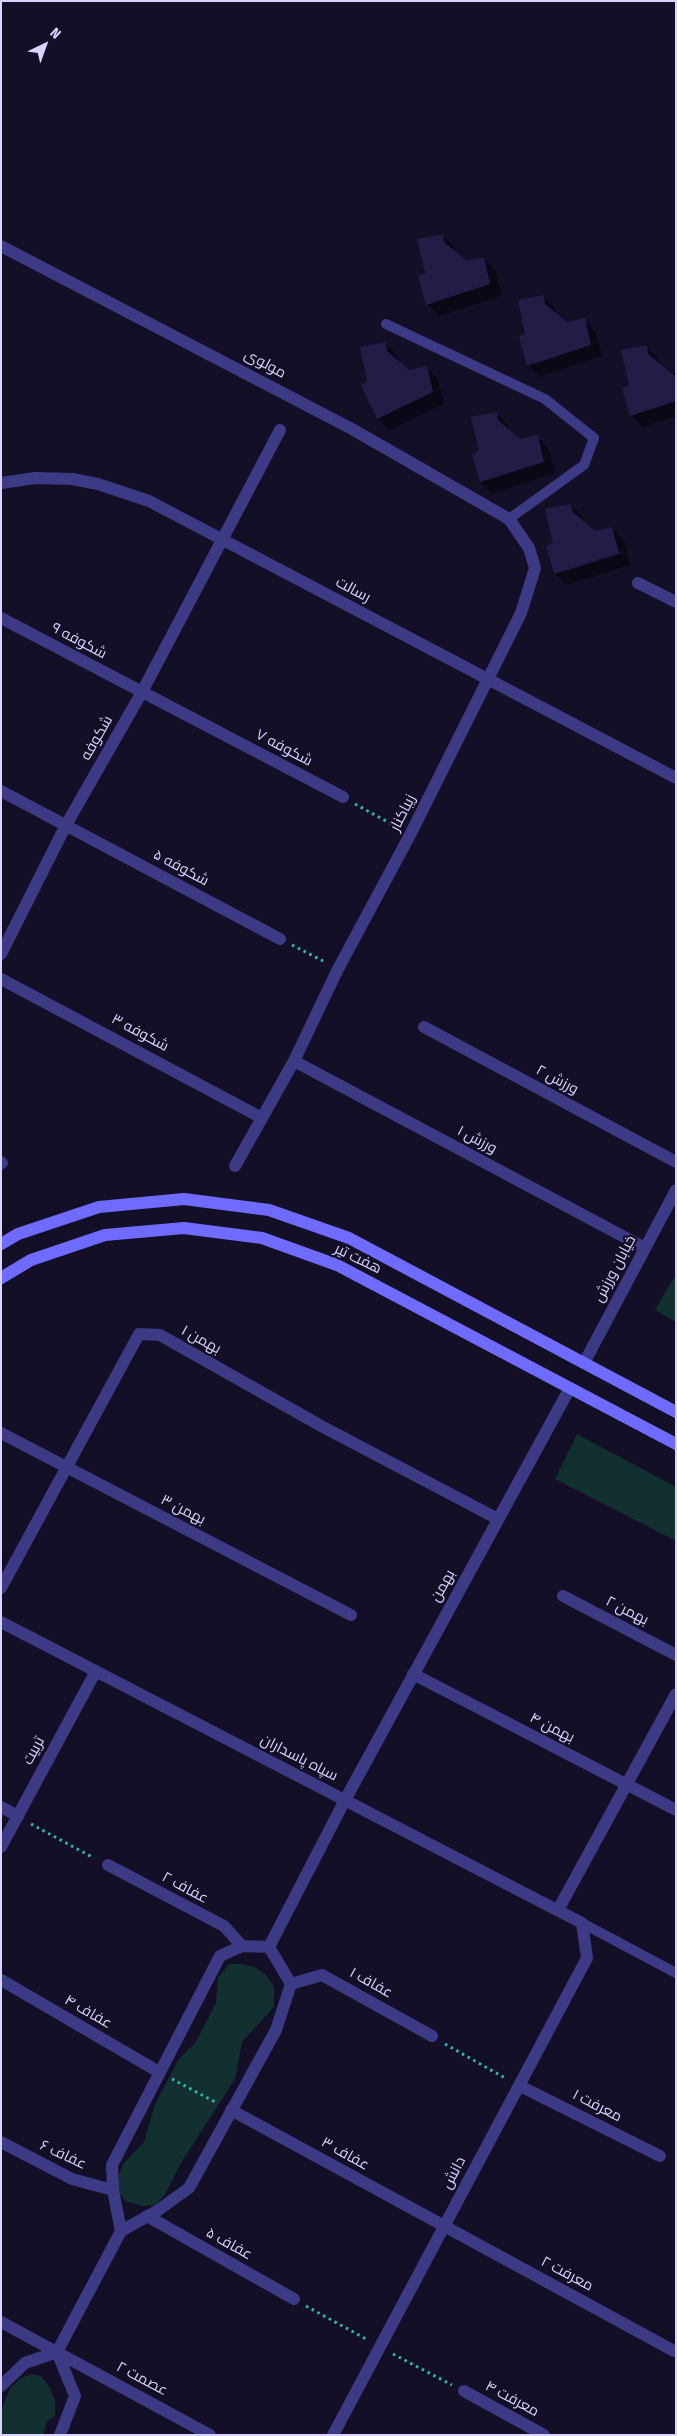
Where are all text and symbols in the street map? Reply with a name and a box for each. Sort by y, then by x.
north arrow [20,20,70,70]
text: N [47,24,64,43]
street label: مولوی [241,346,289,382]
street label: رسالت [332,573,374,607]
street label: شکوفه ۹ [48,619,110,663]
street label: شکوفه [77,712,117,764]
street label: شکوفه ۷ [253,726,315,770]
street label: زیباکنار [386,792,420,834]
street label: شکوفه ۵ [150,846,212,890]
street label: شکوفه ۳ [108,1010,172,1056]
street label: ورزش ۲ [533,1061,581,1099]
street label: ورزش ۱ [454,1122,500,1158]
street label: خیابان ورزش [590,1232,640,1306]
street label: هفت تیر [331,1240,385,1278]
street label: بهمن ۱ [178,1322,224,1358]
street label: بهمن ۳ [157,1491,209,1529]
street label: بهمن [427,1567,459,1605]
street label: بهمن ۲ [602,1593,652,1629]
street label: بهمن ۴ [527,1709,577,1747]
street label: سپاه پاسداران [257,1731,341,1785]
street label: تربیت [19,1734,49,1768]
street label: عفاف ۲ [159,1868,211,1908]
street label: عفاف ۱ [346,1964,396,2002]
street label: عفاف ۴ [61,1991,115,2033]
street label: معرفت ۱ [569,2086,625,2126]
street label: عفاف ۳ [318,2134,372,2174]
street label: عفاف ۶ [37,2136,89,2174]
street label: دانش [438,2154,470,2192]
street label: عفاف ۵ [203,2224,255,2264]
street label: معرفت ۲ [538,2253,596,2295]
street label: عصمت ۲ [113,2358,171,2400]
street label: معرفت ۴ [482,2377,542,2421]

